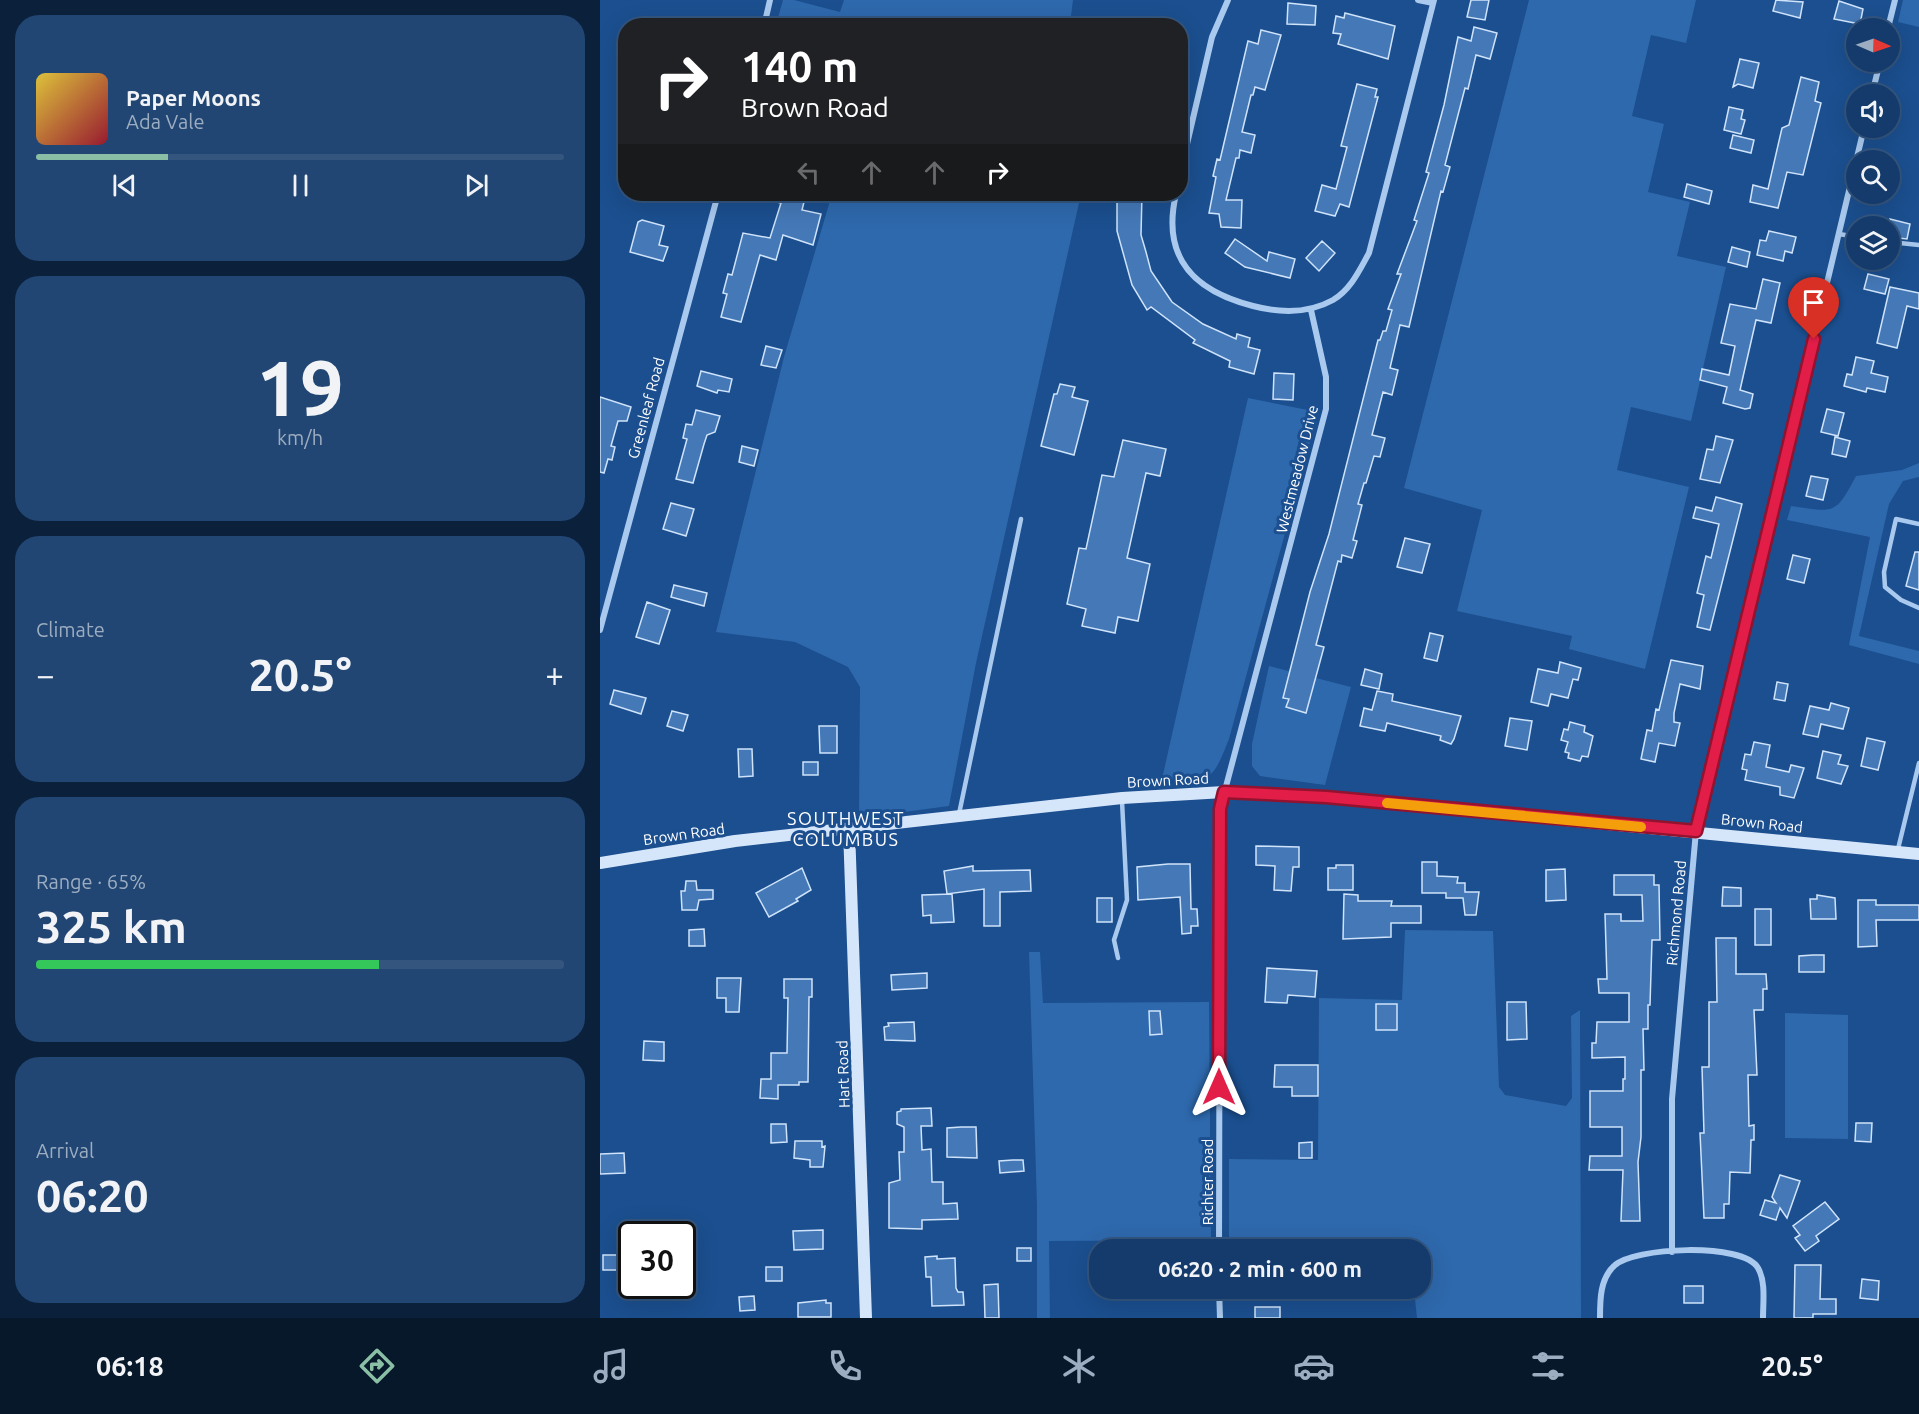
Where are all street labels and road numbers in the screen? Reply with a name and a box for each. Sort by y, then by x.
street label: Greenleaf Road [624,355,668,461]
street label: Westmeadow Drive [1273,403,1321,535]
street label: Brown Road [1127,769,1209,791]
street label: Brown Road [1720,810,1804,836]
street label: Brown Road [642,820,726,848]
street label: Richmond Road [1663,860,1689,966]
street label: Hart Road [833,1040,853,1108]
street label: Richter Road [1199,1139,1216,1225]

